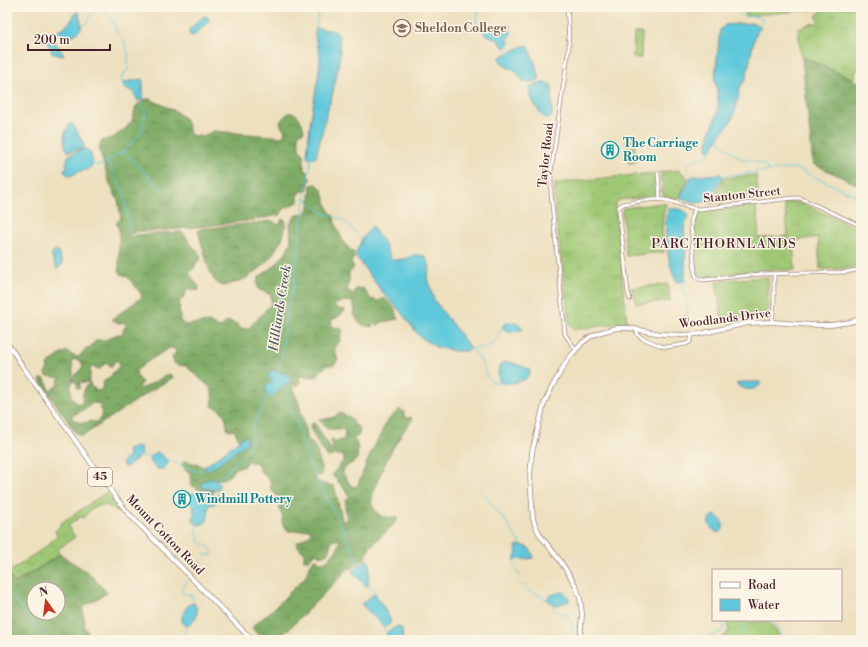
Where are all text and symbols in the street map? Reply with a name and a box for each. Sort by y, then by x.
school or university icon: Sheldon College [392,18,412,38]
place label: Sheldon College [415,21,507,36]
scale bar [28,26,110,52]
text: 200 m [34,33,70,48]
street label: Taylor Road [535,122,557,188]
place label: The Carriage Room [623,136,699,165]
building icon: The Carriage Room [600,140,620,160]
street label: Stanton Street [703,183,782,207]
district label: PARC THORNLANDS [651,236,797,252]
water label: Hilliards Creek [265,264,295,353]
street label: Woodlands Drive [677,306,772,332]
road number: 45 [88,468,112,486]
building icon: Windmill Pottery [172,489,192,509]
street label: Mount Cotton Road [123,492,207,578]
place label: Windmill Pottery [194,492,293,507]
legend [712,569,842,621]
text: Road [748,578,776,593]
north arrow [26,581,66,621]
text: N [38,584,50,600]
text: Water [747,598,780,613]

